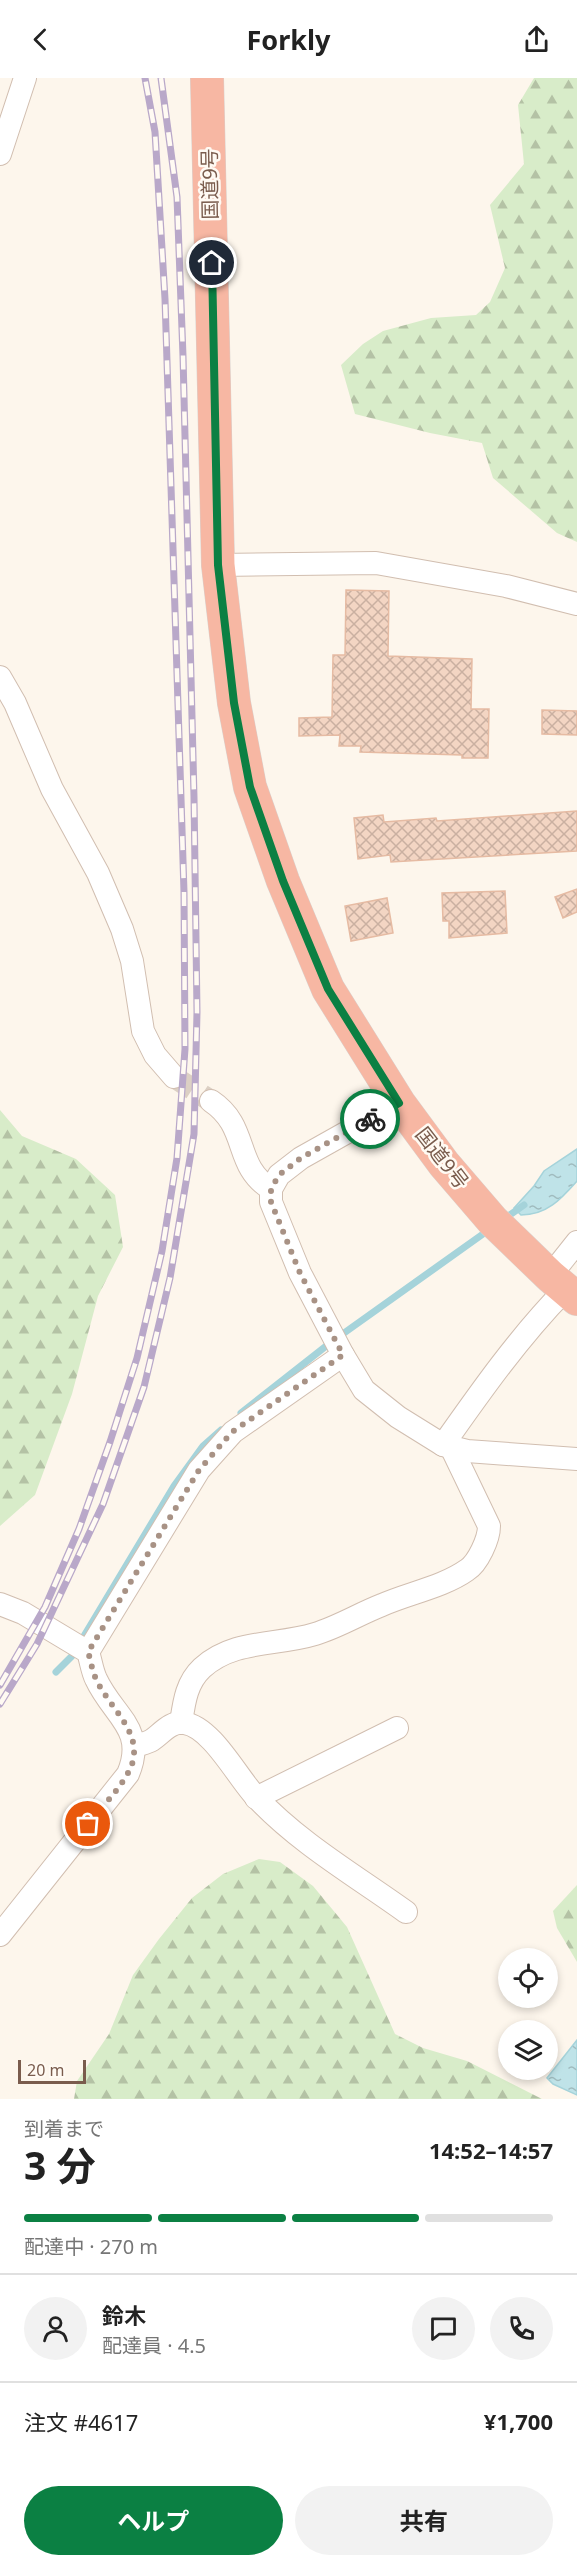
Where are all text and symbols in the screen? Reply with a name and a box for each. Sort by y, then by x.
text: Forkly [247,21,330,58]
icon: back [24,23,57,56]
icon: share [520,23,553,56]
street label: 国道9号 [195,148,224,220]
pin [186,237,237,288]
icon: home [195,246,228,279]
courier [340,1089,400,1149]
icon: bike [354,1103,387,1136]
street label: 国道9号 [410,1121,475,1194]
pin [62,1798,113,1849]
icon: bag [71,1807,104,1840]
map controls [498,1948,558,2080]
button: locate [498,1948,558,2008]
button: layers [498,2020,558,2080]
scale bar [18,2057,86,2084]
text: 20 m [27,2059,64,2081]
text: 到着まで [24,2115,104,2142]
text: 14:52–14:57 [429,2135,553,2165]
text: 3 分 [24,2138,95,2191]
text: 配達中 · 270 m [24,2233,158,2260]
button: person [24,2297,87,2360]
button: chat [412,2297,475,2360]
button: phone [490,2297,553,2360]
text: 鈴木 [102,2300,146,2330]
text: 配達員 · 4.5 [102,2332,206,2359]
text: ¥1,700 [484,2406,553,2436]
text: 注文 #4617 [24,2407,138,2437]
button: ヘルプ [24,2486,283,2555]
button: 共有 [295,2486,553,2555]

